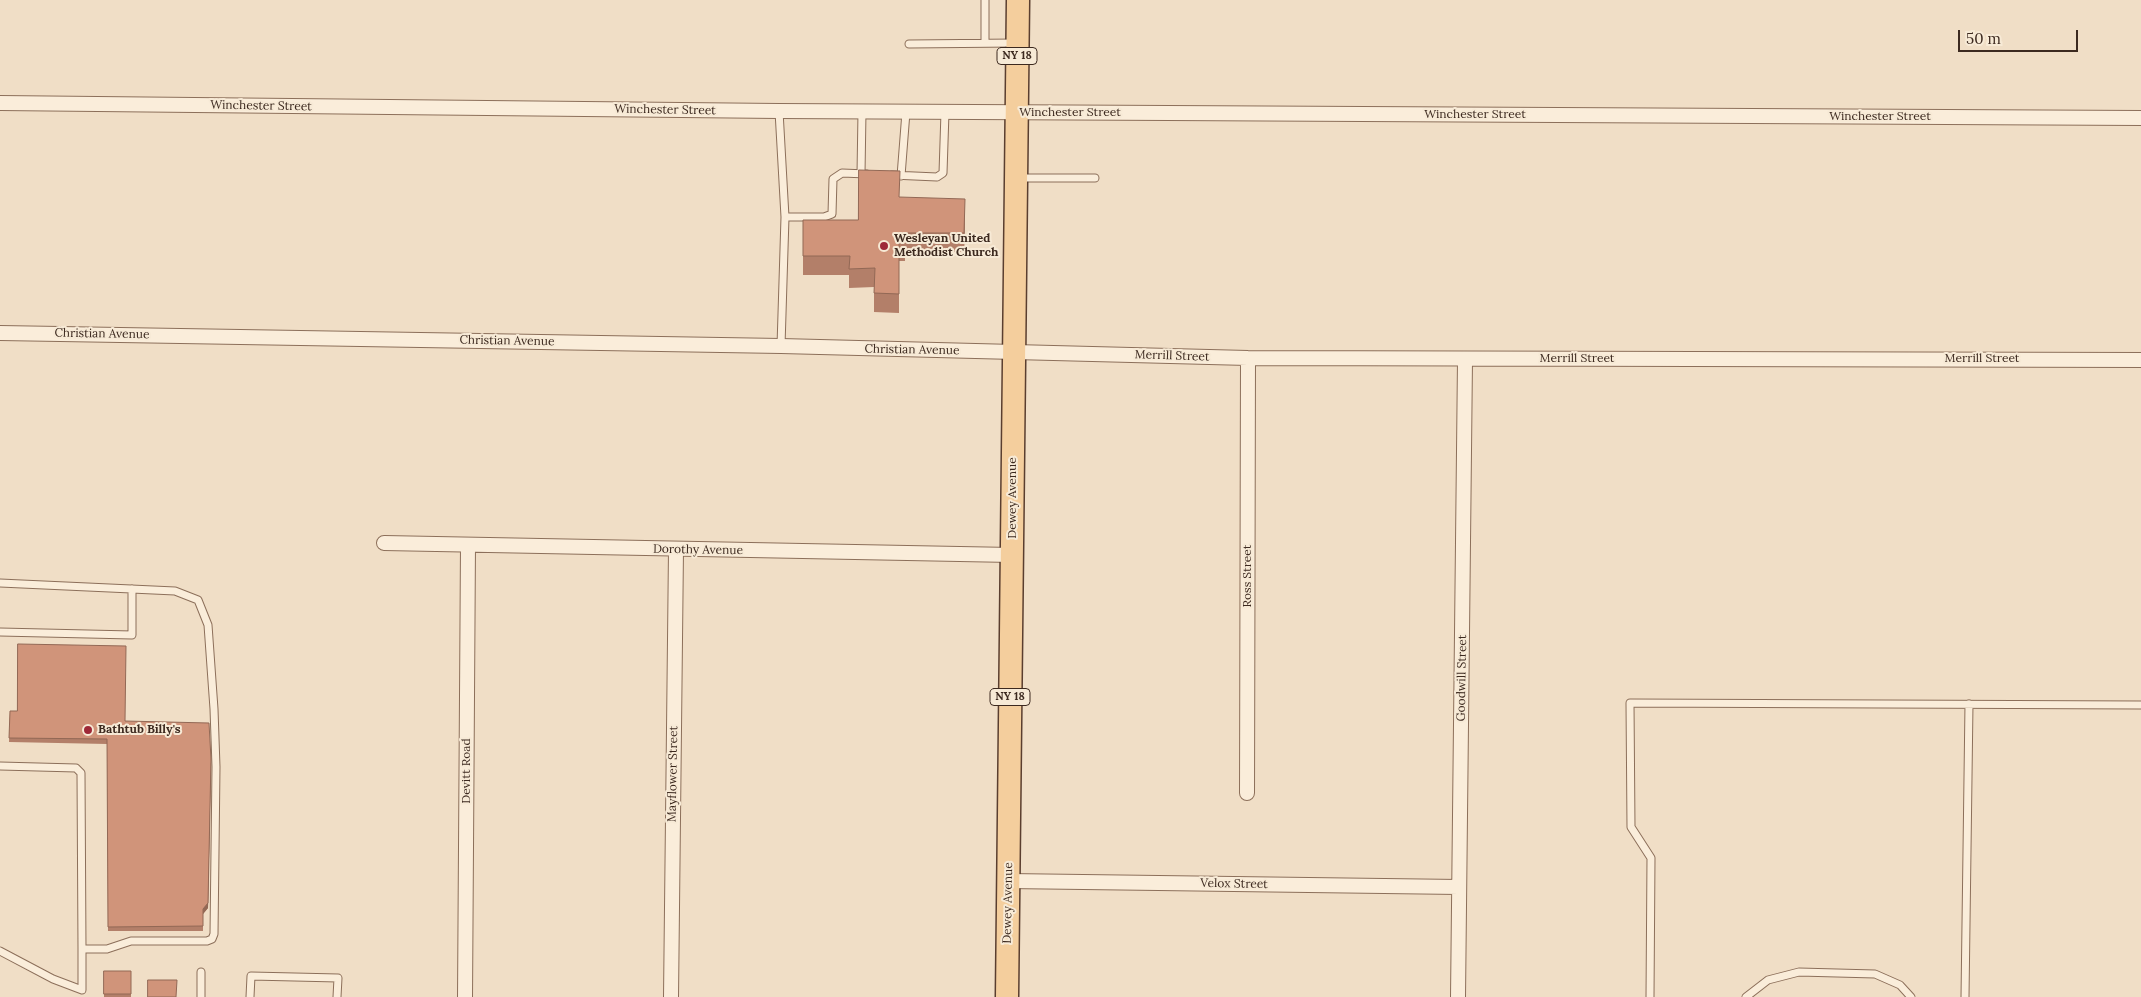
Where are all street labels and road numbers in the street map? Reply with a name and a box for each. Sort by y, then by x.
road number: NY 18 [997,48,1037,64]
street label: Winchester Street [210,98,312,114]
street label: Winchester Street [614,102,716,118]
street label: Winchester Street [1019,106,1121,120]
street label: Winchester Street [1424,108,1526,122]
street label: Winchester Street [1829,110,1931,124]
street label: Christian Avenue [54,326,150,342]
street label: Christian Avenue [459,333,555,349]
street label: Christian Avenue [864,342,960,358]
street label: Merrill Street [1134,347,1210,365]
street label: Merrill Street [1540,352,1614,366]
street label: Merrill Street [1945,352,2019,366]
street label: Dewey Avenue [1006,457,1020,539]
street label: Dorothy Avenue [653,542,743,558]
street label: Ross Street [1241,545,1255,607]
street label: Goodwill Street [1454,634,1470,722]
road number: NY 18 [990,689,1030,706]
street label: Mayflower Street [665,726,681,822]
street label: Devitt Road [460,738,474,804]
street label: Dewey Avenue [1000,862,1016,944]
street label: Velox Street [1200,876,1268,892]

